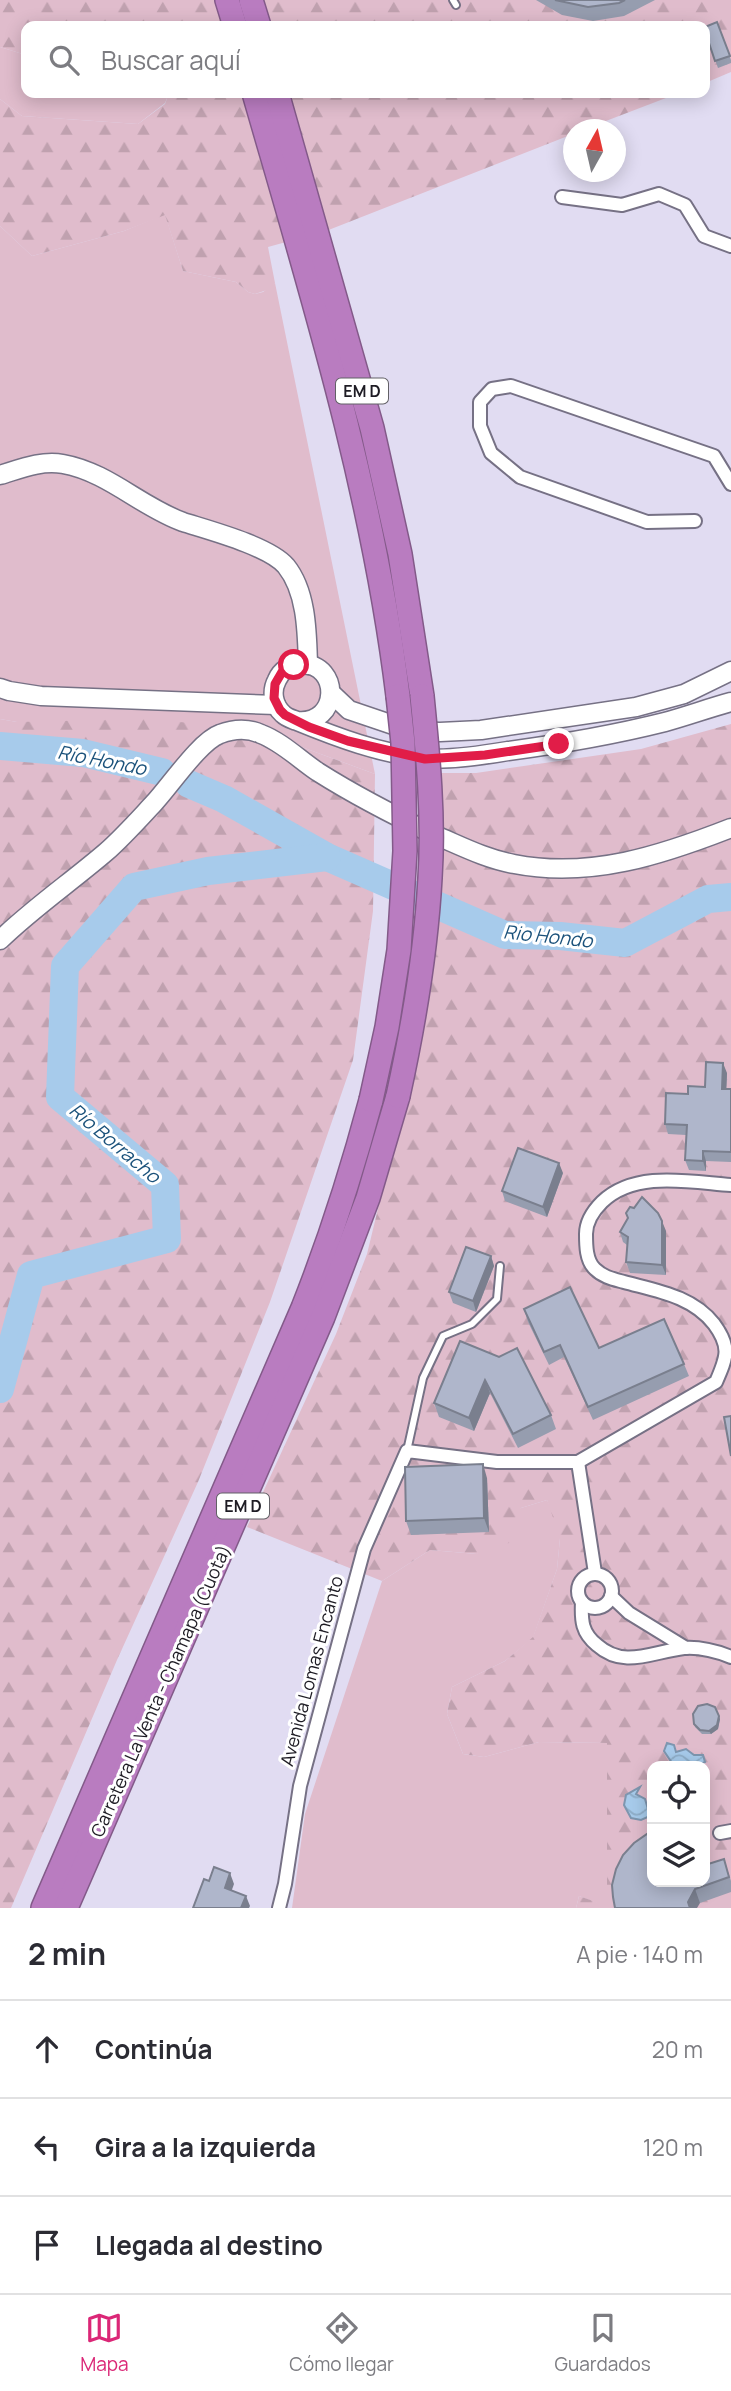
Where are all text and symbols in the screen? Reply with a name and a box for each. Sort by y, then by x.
search box [21,21,710,98]
icon: search [45,41,83,79]
text: Buscar aquí [101,42,241,78]
north arrow [563,119,626,182]
road number: EM D [336,378,388,404]
route start [278,649,309,680]
route end [543,728,574,759]
water label: Río Hondo [56,739,150,782]
water label: Rio Hondo [502,918,596,954]
water label: Río Borracho [64,1097,167,1190]
road number: EM D [217,1494,269,1518]
street label: Carretera La Venta - Chamapa (Cuota) [85,1541,236,1841]
street label: Avenida Lomas Encanto [274,1573,348,1769]
map controls [647,1761,710,1887]
button: locate [647,1761,710,1824]
button: layers [647,1824,710,1887]
text: 2 min [28,1933,106,1974]
text: A pie · 140 m [576,1938,703,1970]
icon: ahead [28,2030,66,2068]
text: Continúa [95,2031,213,2067]
text: 20 m [652,2033,703,2065]
icon: left [28,2128,66,2166]
text: Gira a la izquierda [95,2129,316,2165]
text: 120 m [643,2131,703,2163]
icon: arrive [28,2226,66,2264]
text: Llegada al destino [95,2227,323,2263]
tab: Mapa [80,2309,129,2377]
tab: Cómo llegar [289,2309,394,2377]
tab: Guardados [555,2309,651,2377]

